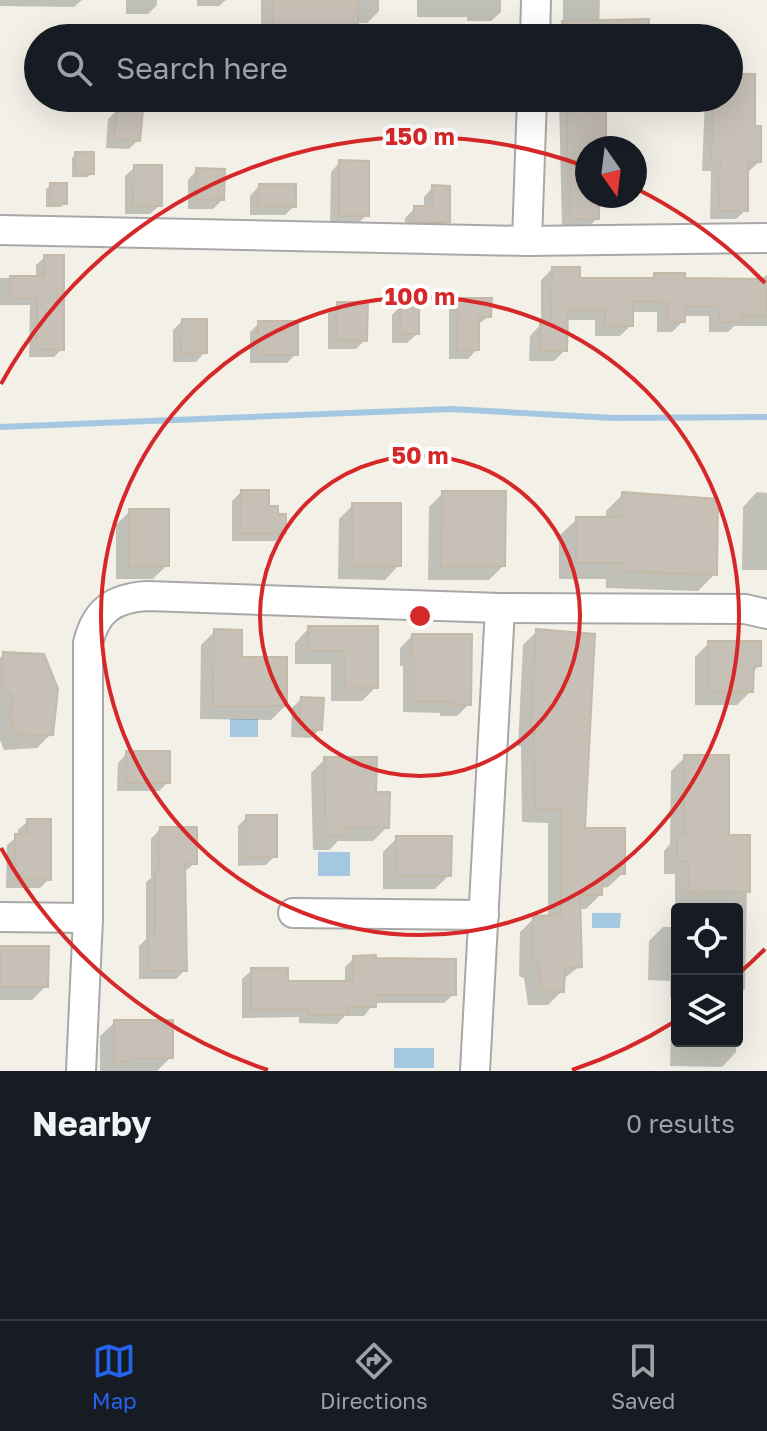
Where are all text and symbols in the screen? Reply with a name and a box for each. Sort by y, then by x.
search box [24,24,743,112]
icon: search [52,46,96,90]
text: Search here [116,50,288,86]
text: 150 m [385,121,455,150]
north arrow [575,136,647,208]
text: 100 m [385,281,455,310]
text: 50 m [391,440,449,469]
centre of rings [406,602,434,630]
map controls [671,903,743,1047]
button: locate [671,903,743,975]
button: layers [671,975,743,1047]
text: Nearby [32,1103,152,1143]
text: 0 results [626,1108,735,1139]
tab: Map [92,1339,137,1414]
tab: Directions [320,1339,428,1414]
tab: Saved [611,1339,675,1414]

